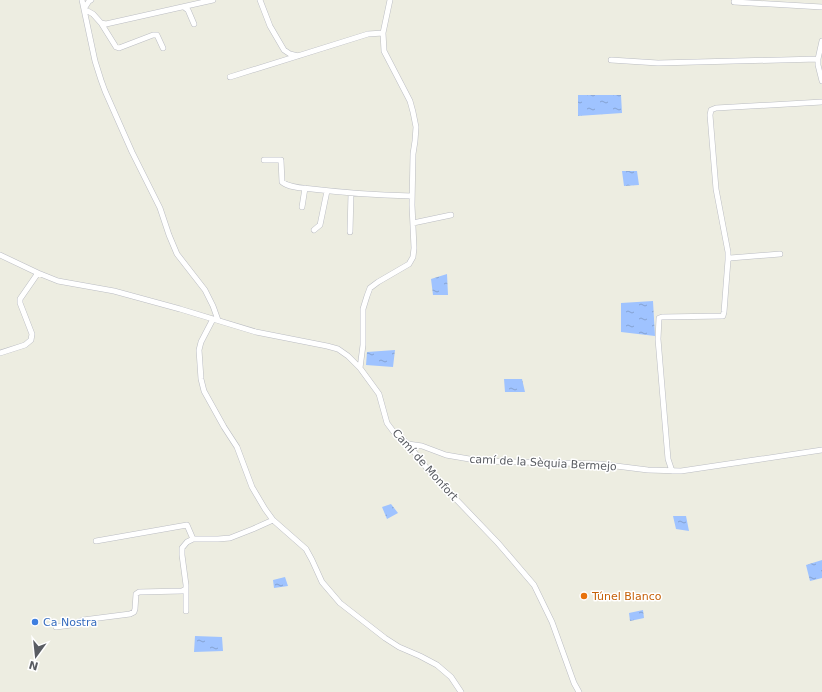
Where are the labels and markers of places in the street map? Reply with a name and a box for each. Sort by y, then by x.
place label: Túnel Blanco [591,590,662,603]
marker: Túnel Blanco [579,591,589,601]
place label: Ca Nostra [43,616,97,629]
marker: Ca Nostra [30,617,40,627]

